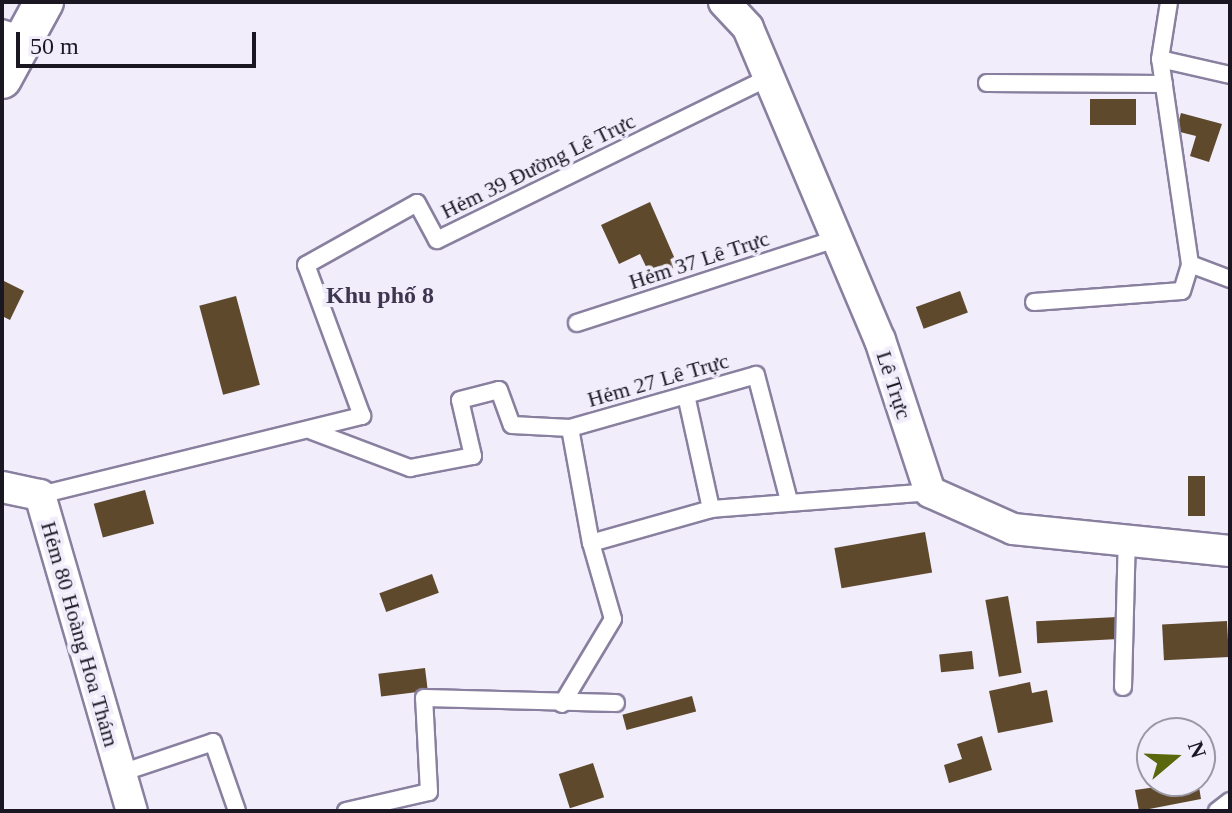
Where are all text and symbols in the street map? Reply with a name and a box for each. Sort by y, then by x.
scale bar [20,16,260,66]
text: 50 m [30,33,79,59]
street label: Hẻm 39 Đường Lê Trực [436,107,640,225]
street label: Hẻm 37 Lê Trực [625,225,773,295]
district label: Khu phố 8 [326,282,434,310]
street label: Hẻm 27 Lê Trực [584,347,732,413]
street label: Lê Trực [871,347,917,423]
street label: Hẻm 80 Hoàng Hoa Thám [35,518,125,750]
north arrow [1136,717,1216,797]
text: N [1183,738,1212,761]

